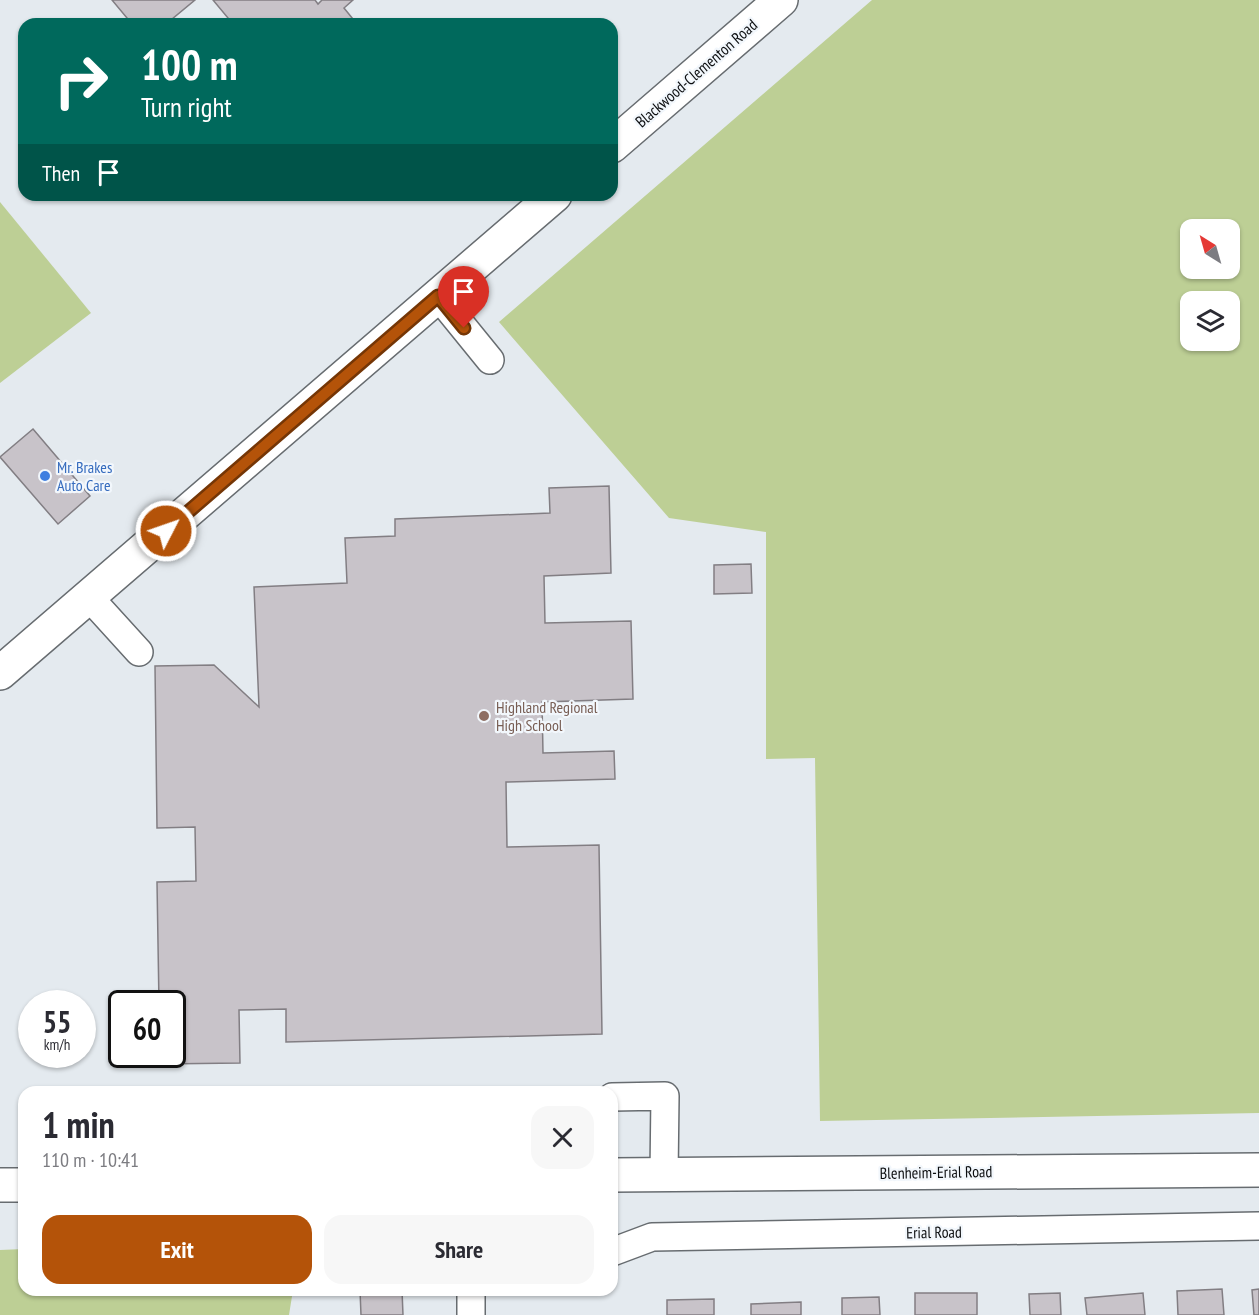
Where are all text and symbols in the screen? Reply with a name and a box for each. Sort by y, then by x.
street label: Blackwood-Clementon Road [631,15,761,131]
text: 100 m [141,37,238,92]
icon: right [42,42,120,120]
text: Turn right [141,90,232,124]
icon: arrive [92,156,125,189]
text: Then [42,159,80,187]
north arrow [1180,219,1240,279]
map controls [1180,219,1240,351]
pin [438,266,489,328]
icon: arrive [447,275,480,308]
button: layers [1180,291,1240,351]
place label: Mr. Brakes Auto Care [57,457,112,495]
marker: Mr. Brakes Auto Care [38,469,52,483]
position arrow [134,499,198,563]
place label: Highland Regional High School [496,697,598,735]
marker: Highland Regional High School [477,709,491,723]
speed limit sign: 60 [108,990,186,1068]
text: 55 [43,1002,71,1041]
text: km/h [44,1035,70,1054]
text: 1 min [42,1101,115,1148]
button: close [531,1106,594,1169]
text: 110 m · 10:41 [42,1147,139,1173]
street label: Blenheim-Erial Road [880,1161,993,1183]
button: Exit [42,1215,312,1284]
button: Share [324,1215,594,1284]
street label: Erial Road [906,1222,962,1242]

